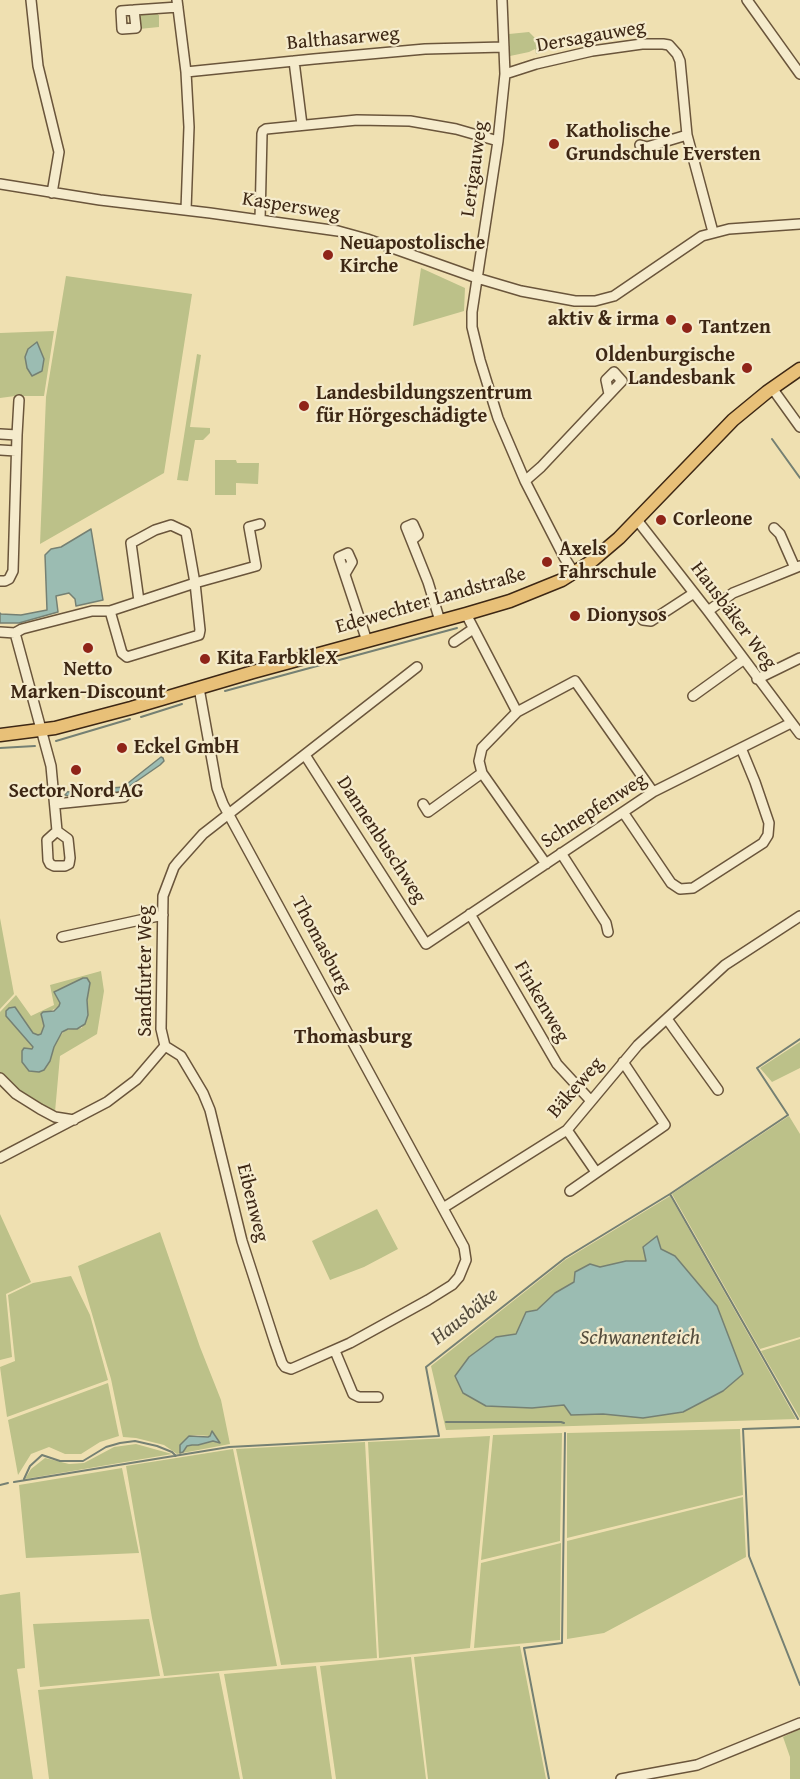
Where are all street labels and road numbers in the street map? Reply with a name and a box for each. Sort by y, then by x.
street label: Dersagauweg [534,16,648,58]
street label: Balthasarweg [286,22,400,56]
street label: Lerigauweg [456,120,494,218]
street label: Kaspersweg [240,187,342,227]
street label: Hausbäker Weg [685,557,781,675]
street label: Edewechter Landstraße [333,562,529,640]
street label: Schnepfenweg [537,768,651,854]
street label: Dannenbuschweg [331,772,431,908]
street label: Thomasburg [286,893,356,997]
street label: Sandfurter Weg [134,905,158,1037]
street label: Finkenweg [508,957,574,1047]
street label: Bäkeweg [543,1053,609,1123]
street label: Eibenweg [231,1161,273,1245]

